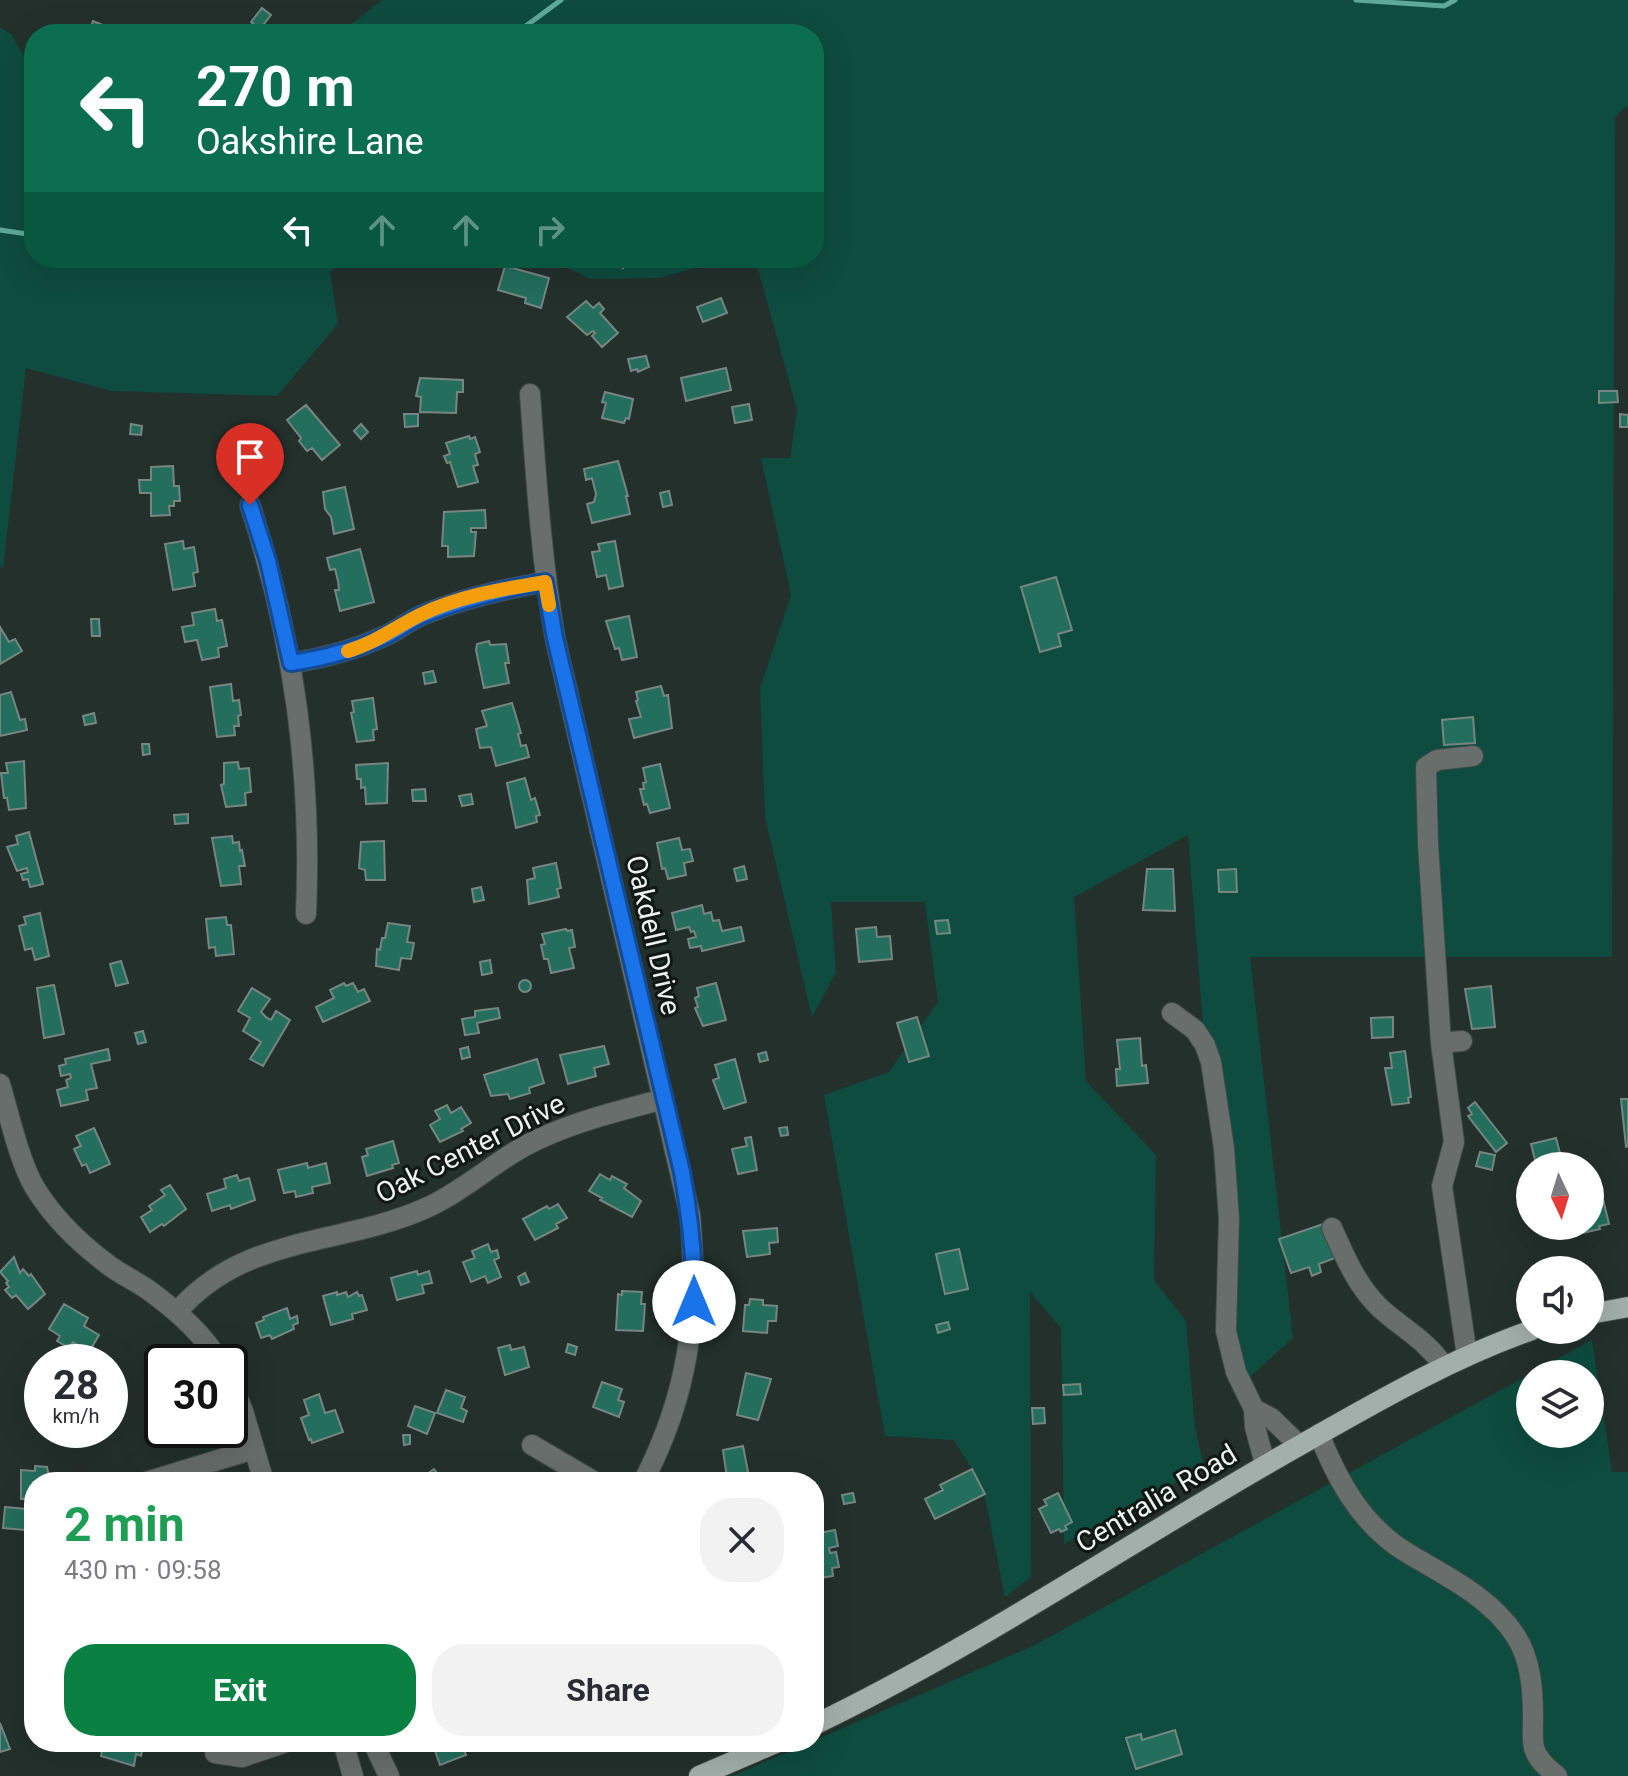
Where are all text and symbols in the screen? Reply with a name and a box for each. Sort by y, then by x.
text: 270 m [196,54,355,120]
icon: left [64,56,168,160]
text: Oakshire Lane [196,121,424,163]
icon: left [276,208,320,252]
icon: ahead [360,208,404,252]
icon: ahead [444,208,488,252]
icon: right [528,208,572,252]
pin [216,423,284,505]
icon: arrive [228,435,272,479]
street label: Oakdell Drive [619,852,688,1018]
street label: Oak Center Drive [370,1087,570,1210]
north arrow [1516,1152,1604,1240]
map controls [1516,1152,1604,1448]
button: sound [1516,1256,1604,1344]
position arrow [652,1260,736,1344]
speed limit sign: 30 [144,1344,248,1448]
button: layers [1516,1360,1604,1448]
text: 28 [53,1362,99,1409]
text: km/h [53,1404,99,1428]
street label: Centralia Road [1070,1437,1243,1559]
text: 2 min [64,1496,185,1553]
button: close [700,1498,784,1582]
text: 430 m · 09:58 [64,1555,222,1585]
button: Exit [64,1644,416,1736]
button: Share [432,1644,784,1736]

